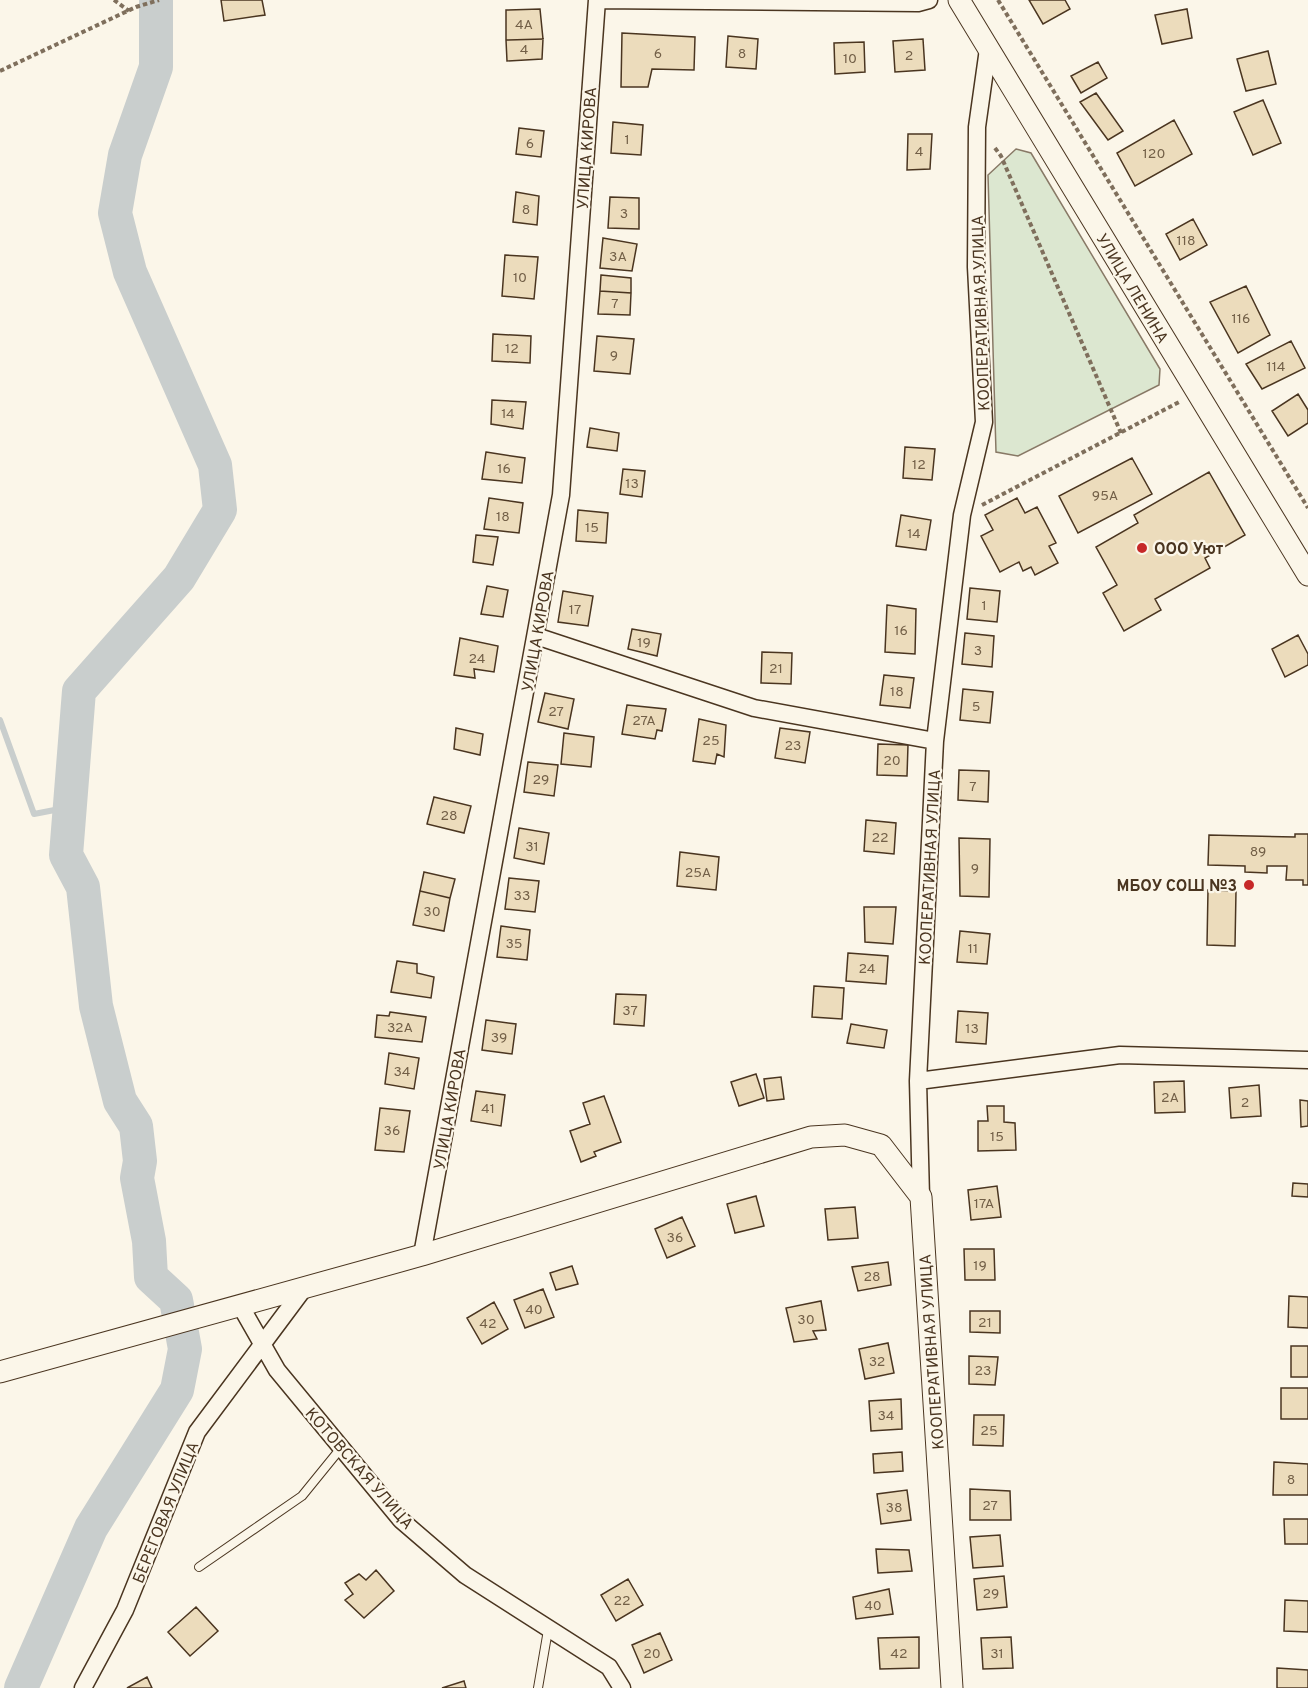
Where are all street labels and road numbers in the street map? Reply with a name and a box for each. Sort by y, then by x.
street label: УЛИЦА КИРОВА [574,86,602,210]
street label: КООПЕРАТИВНАЯ УЛИЦА [969,214,995,411]
street label: УЛИЦА ЛЕНИНА [1091,230,1172,348]
street label: УЛИЦА КИРОВА [518,569,560,694]
street label: КООПЕРАТИВНАЯ УЛИЦА [916,769,946,966]
street label: УЛИЦА КИРОВА [430,1047,472,1172]
street label: КООПЕРАТИВНАЯ УЛИЦА [916,1253,950,1450]
street label: КОТОВСКАЯ УЛИЦА [300,1404,417,1535]
street label: БЕРЕГОВАЯ УЛИЦА [129,1439,205,1587]

